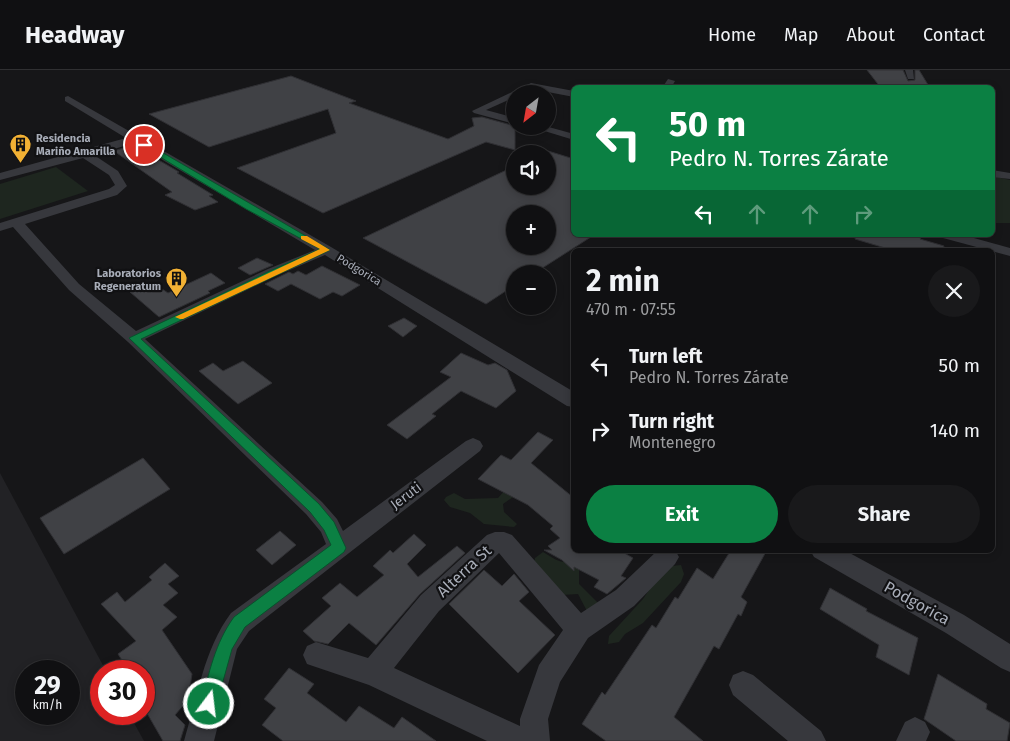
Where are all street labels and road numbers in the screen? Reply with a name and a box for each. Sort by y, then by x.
street label: Podgorica [334,252,384,288]
street label: Jeruti [387,479,425,513]
street label: Alterra St [433,541,495,601]
street label: Podgorica [881,577,953,629]

